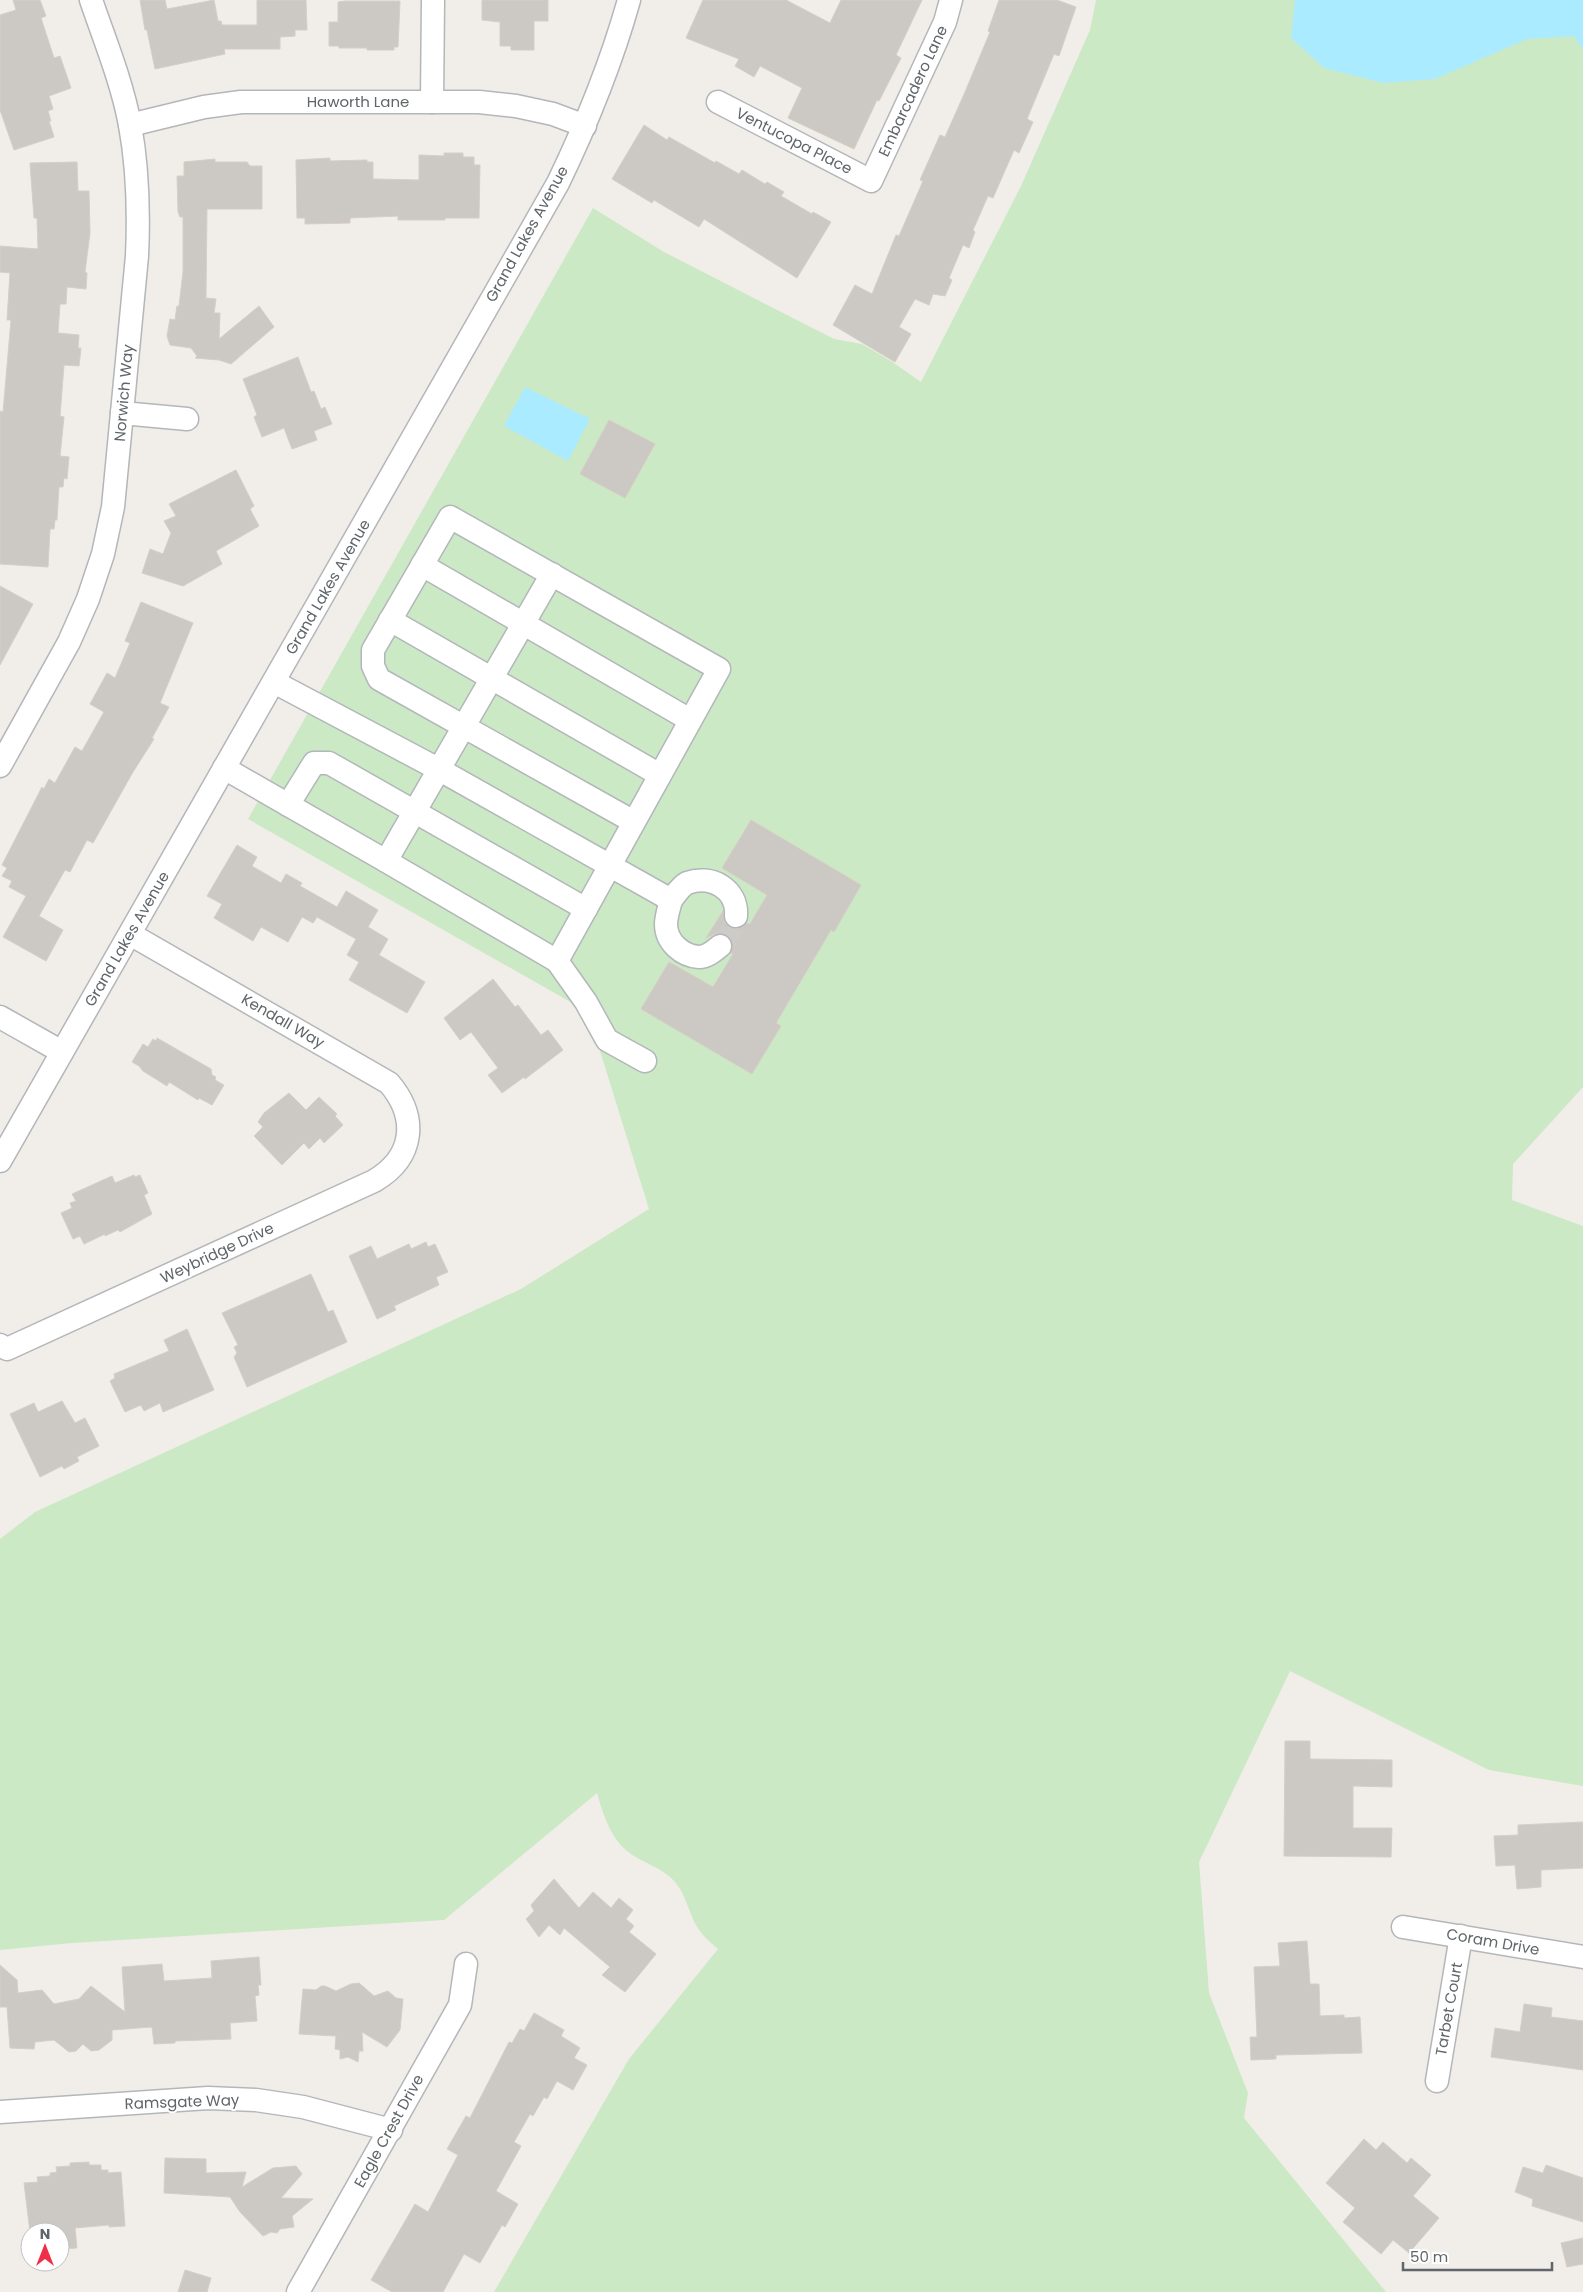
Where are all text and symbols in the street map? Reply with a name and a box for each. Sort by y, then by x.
street label: Embarcadero Lane [873,22,952,160]
street label: Haworth Lane [307,91,409,112]
street label: Ventucopa Place [732,102,856,179]
street label: Grand Lakes Avenue [480,162,573,306]
street label: Norwich Way [109,343,138,443]
street label: Grand Lakes Avenue [280,515,375,658]
street label: Grand Lakes Avenue [79,867,174,1010]
street label: Kendall Way [238,988,329,1053]
street label: Weybridge Drive [157,1217,277,1288]
street label: Coram Drive [1445,1923,1541,1960]
street label: Tarbet Court [1430,1961,1467,2057]
street label: Eagle Crest Drive [349,2070,428,2191]
street label: Ramsgate Way [124,2089,240,2114]
north arrow [20,2222,70,2272]
text: N [40,2224,50,2244]
scale bar [1403,2240,1552,2272]
text: 50 m [1410,2246,1448,2267]

